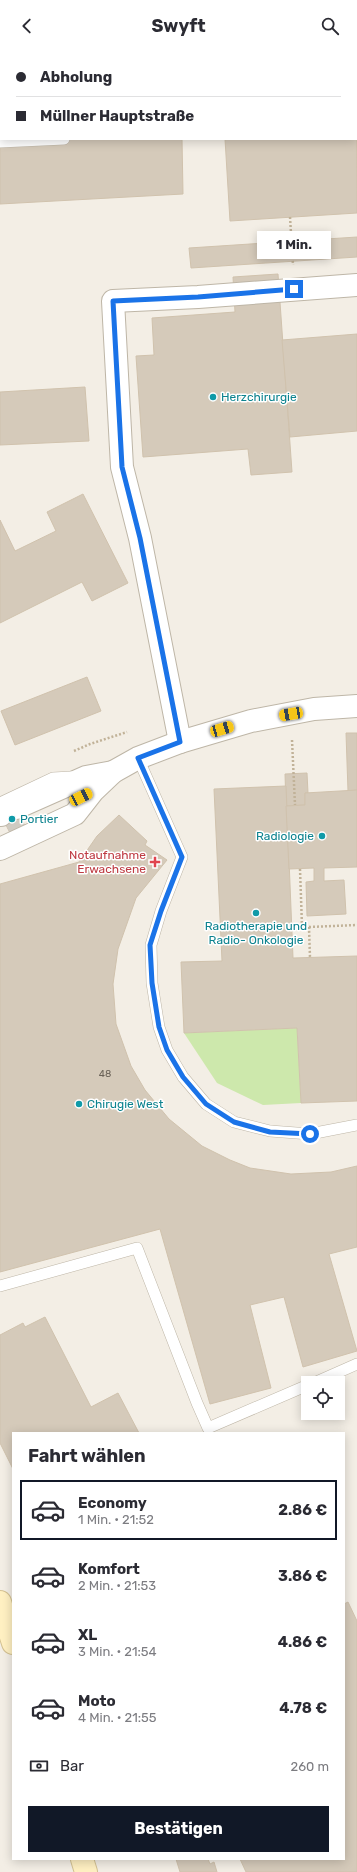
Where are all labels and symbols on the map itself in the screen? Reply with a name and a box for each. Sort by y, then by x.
callout: 1 Min. [257,231,331,259]
route end [285,280,303,298]
place label: Herzchirurgie [221,390,297,404]
marker: Herzchirurgie [208,392,218,402]
car [278,706,304,722]
car [209,720,235,738]
car [68,786,94,808]
place label: Portier [20,812,58,826]
marker: Portier [7,814,17,824]
place label: Radiologie [256,829,314,843]
marker: Radiologie [317,831,327,841]
place label: Notaufnahme Erwachsene [69,848,146,876]
marker: Notaufnahme Erwachsene [149,856,161,868]
marker: Radiotherapie und Radio- Onkologie [251,908,261,918]
place label: Radiotherapie und Radio- Onkologie [205,919,307,947]
house number: 48 [99,1068,111,1080]
place label: Chirugie West [87,1097,164,1111]
marker: Chirugie West [74,1099,84,1109]
route start [301,1125,319,1143]

